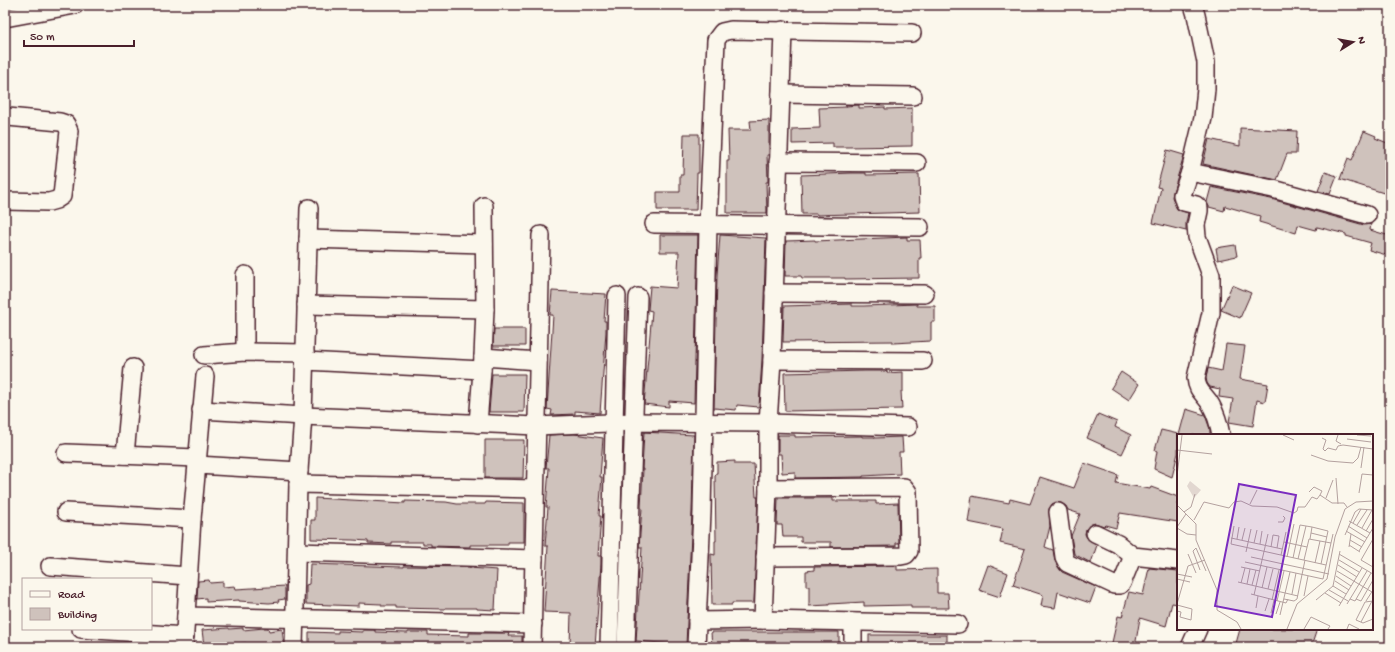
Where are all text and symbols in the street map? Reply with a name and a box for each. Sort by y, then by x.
scale bar [24,22,134,48]
north arrow [1333,22,1373,62]
text: 50 m [30,31,55,45]
text: N [1354,36,1367,45]
inset map [1177,434,1373,630]
legend [22,578,152,630]
text: Road [58,589,85,603]
text: Building [57,609,97,623]

